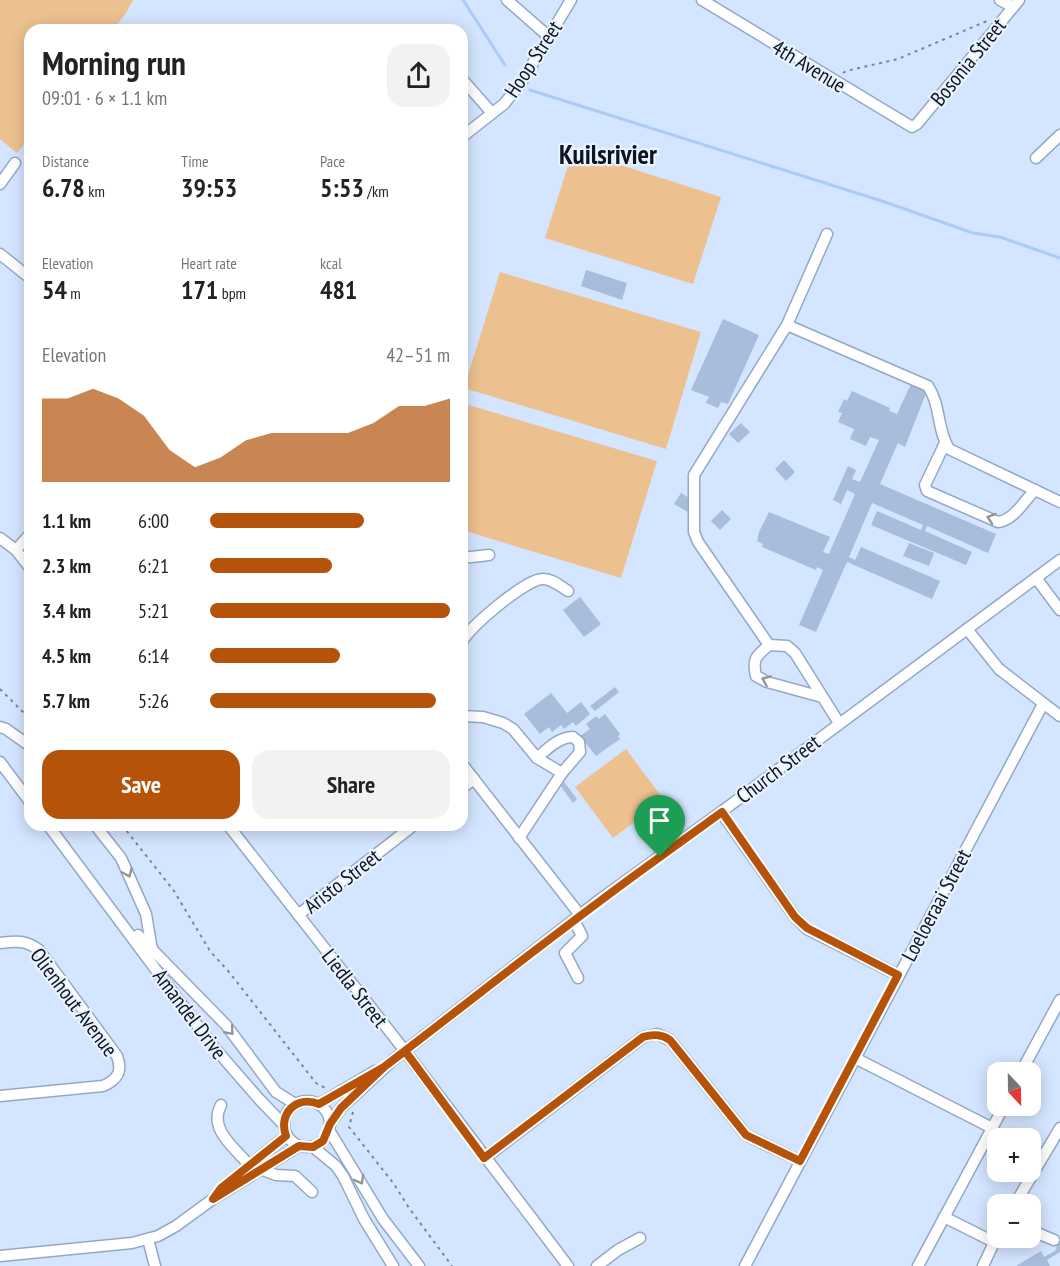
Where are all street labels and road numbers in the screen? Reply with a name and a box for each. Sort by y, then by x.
street label: Bosonia Street [924,12,1012,111]
street label: Hoop Street [498,15,568,103]
street label: 4th Avenue [767,33,851,99]
street label: Church Street [731,728,826,809]
street label: Aristo Street [298,843,386,919]
street label: Loeloeraai Street [895,844,977,966]
street label: Olienhout Avenue [24,942,124,1062]
street label: Liedla Street [316,943,394,1033]
street label: Amandel Drive [147,963,233,1065]

